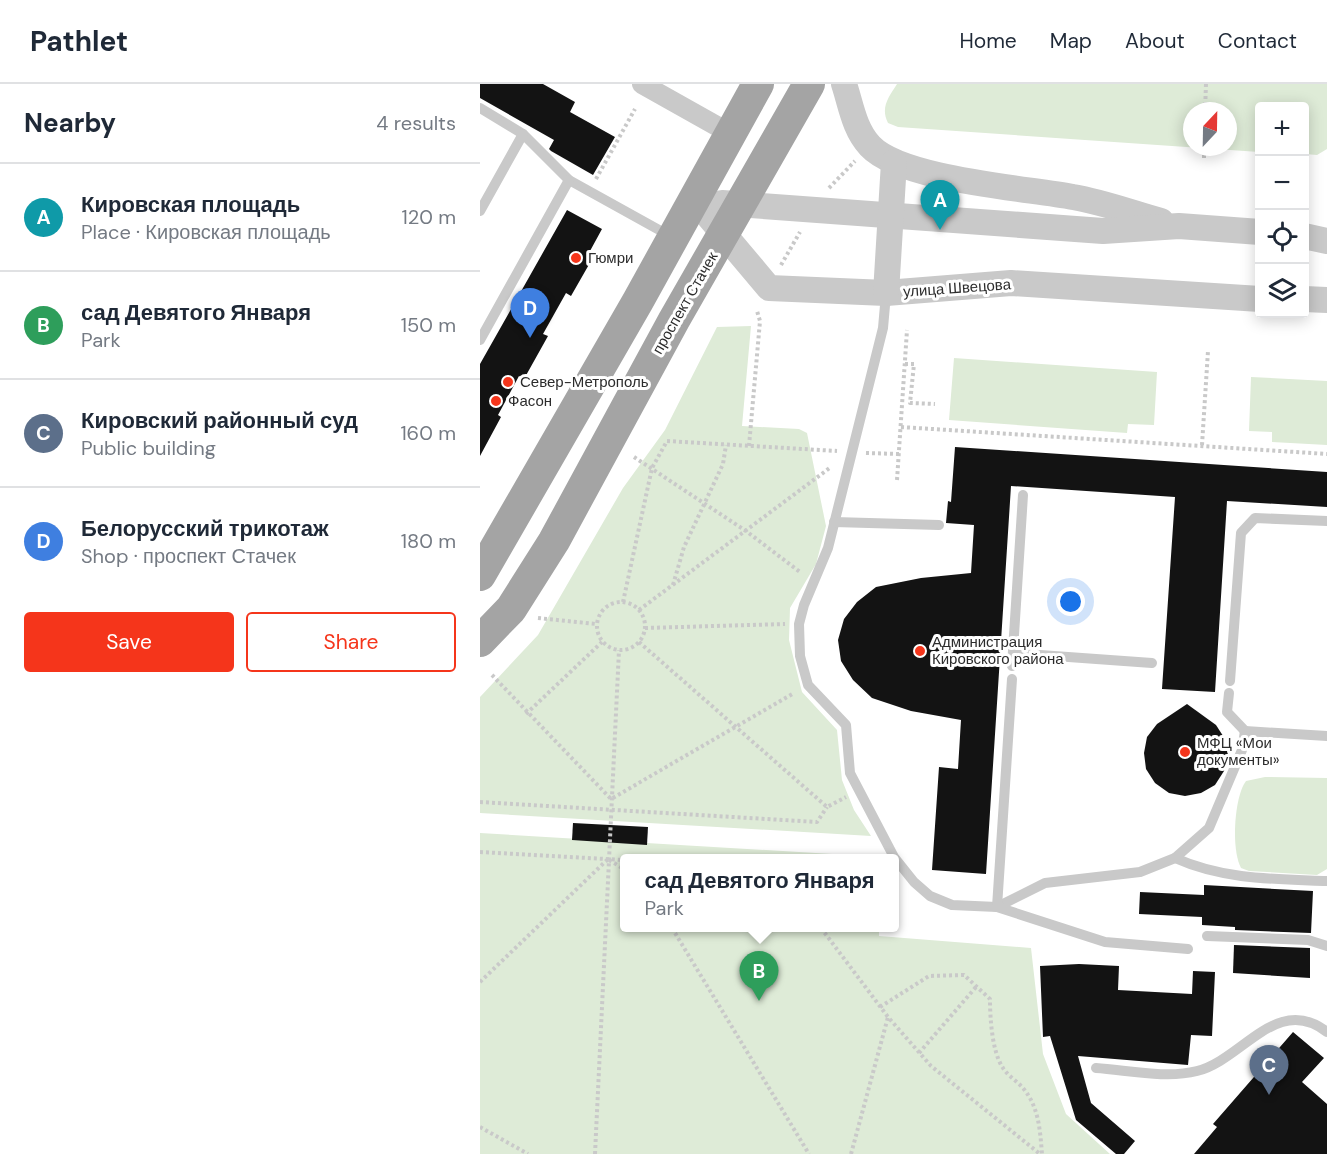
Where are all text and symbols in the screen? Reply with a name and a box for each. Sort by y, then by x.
text: Pathlet [30,23,128,60]
text: Home [959,27,1017,55]
text: Map [1050,27,1092,55]
text: About [1125,27,1185,55]
text: Contact [1218,27,1297,55]
north arrow [1183,102,1237,156]
map controls [1255,102,1309,318]
button: + [1255,102,1309,156]
text: Nearby [24,106,116,140]
text: 4 results [376,110,456,136]
button: − [1255,156,1309,210]
pin: A [920,180,960,230]
text: Кировская площадь [81,190,300,219]
text: A [36,204,51,230]
text: 120 m [402,204,456,230]
button: locate [1255,210,1309,264]
text: Place · Кировская площадь [81,219,331,245]
place label: Гюмри [588,248,633,268]
street label: проспект Стачек [648,248,723,358]
marker: Гюмри [569,251,583,265]
button: layers [1255,264,1309,318]
street label: улица Швецова [902,274,1012,302]
pin: D [511,288,550,338]
text: сад Девятого Января [81,298,311,327]
text: B [37,312,50,338]
text: 150 m [401,312,456,338]
text: Park [81,327,121,353]
place label: Север-Метрополь [520,372,649,392]
marker: Север-Метрополь [501,375,515,389]
place label: Фасон [508,391,552,411]
marker: Фасон [489,394,503,408]
text: Кировский районный суд [81,406,358,435]
text: C [36,420,51,446]
text: 160 m [400,420,456,446]
text: Public building [81,435,216,461]
text: Белорусский трикотаж [81,514,329,543]
text: D [36,528,51,554]
text: 180 m [401,528,456,554]
text: Shop · проспект Стачек [81,543,296,569]
your location [1056,587,1085,616]
button: Save [24,612,234,672]
button: Share [246,612,456,672]
place label: Администрация Кировского района [932,632,1064,669]
marker: Администрация Кировского района [913,644,927,658]
place label: МФЦ «Мои документы» [1197,733,1280,770]
marker: МФЦ «Мои документы» [1178,745,1192,759]
popup [620,854,899,932]
text: сад Девятого Января [644,866,875,895]
text: Park [644,895,684,921]
pin: B [740,952,778,1001]
pin: C [1250,1046,1288,1095]

